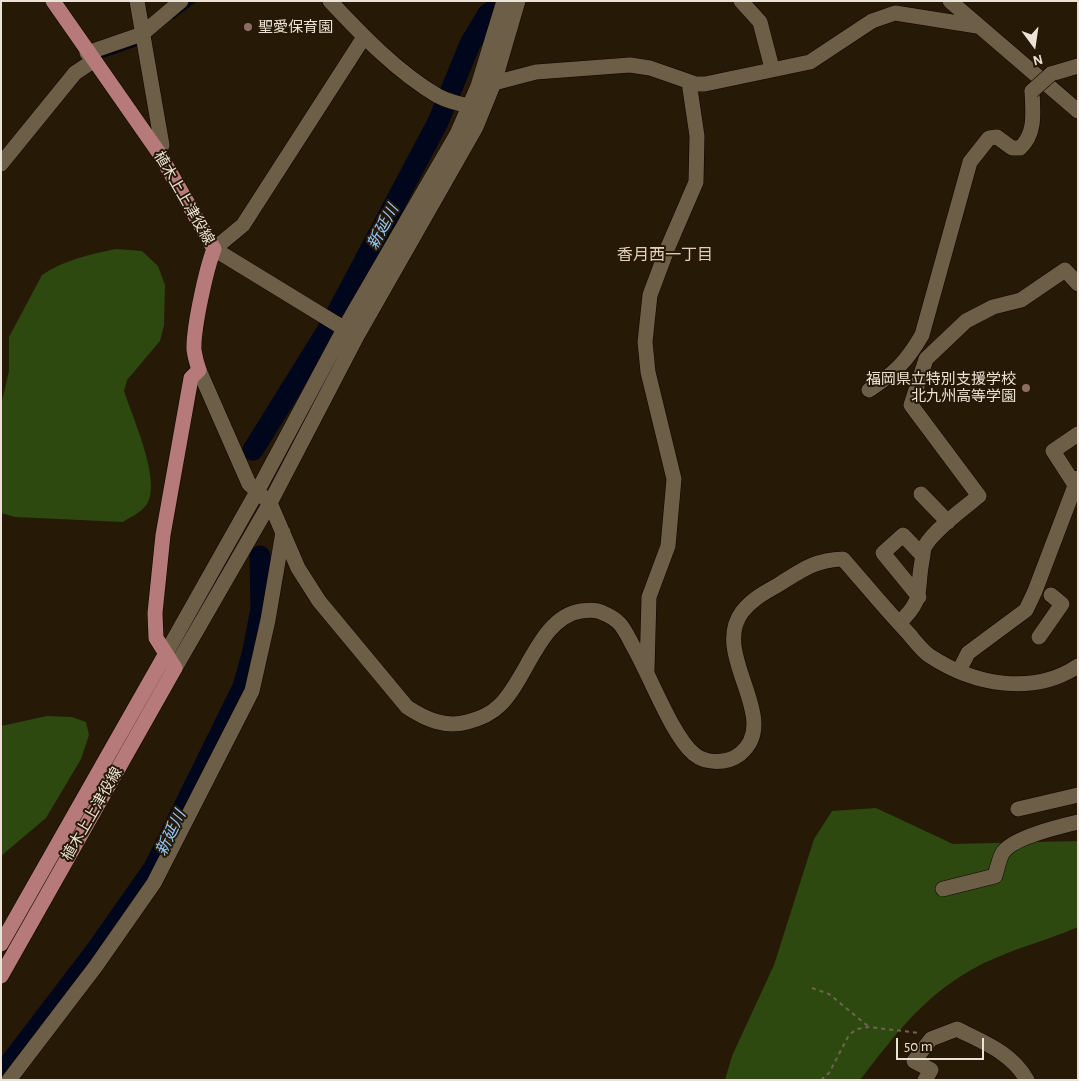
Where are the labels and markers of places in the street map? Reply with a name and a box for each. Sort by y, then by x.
place label: 聖愛保育園 [258,18,333,36]
marker: 聖愛保育園 [242,21,254,33]
place label: 福岡県立特別支援学校 北九州高等学園 [866,370,1016,405]
marker: 福岡県立特別支援学校 北九州高等学園 [1020,382,1032,394]

